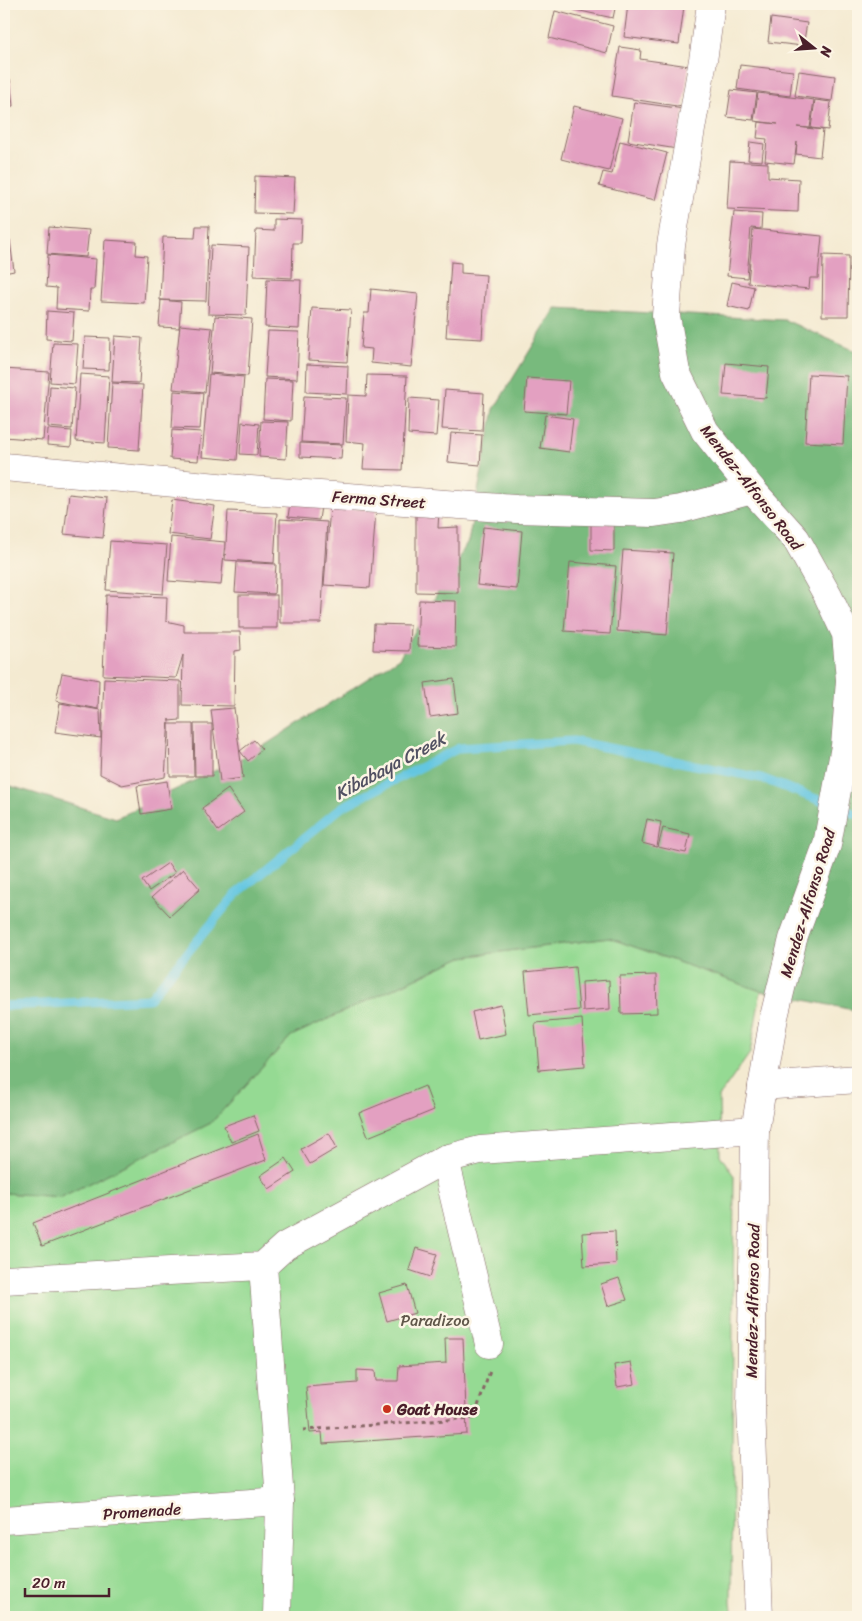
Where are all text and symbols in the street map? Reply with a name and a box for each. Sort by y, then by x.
north arrow [790,22,840,72]
text: N [812,42,840,60]
street label: Mendez-Alfonso Road [693,418,811,558]
street label: Ferma Street [331,482,427,517]
water label: Kibabaya Creek [328,722,454,809]
street label: Mendez-Alfonso Road [771,824,844,981]
street label: Mendez-Alfonso Road [737,1222,768,1378]
park label: Paradizoo [400,1306,470,1335]
place label: Goat House [396,1395,478,1424]
marker: Goat House [381,1403,393,1415]
street label: Promenade [102,1494,182,1529]
scale bar [25,1566,109,1598]
text: 20 m [32,1570,66,1596]

